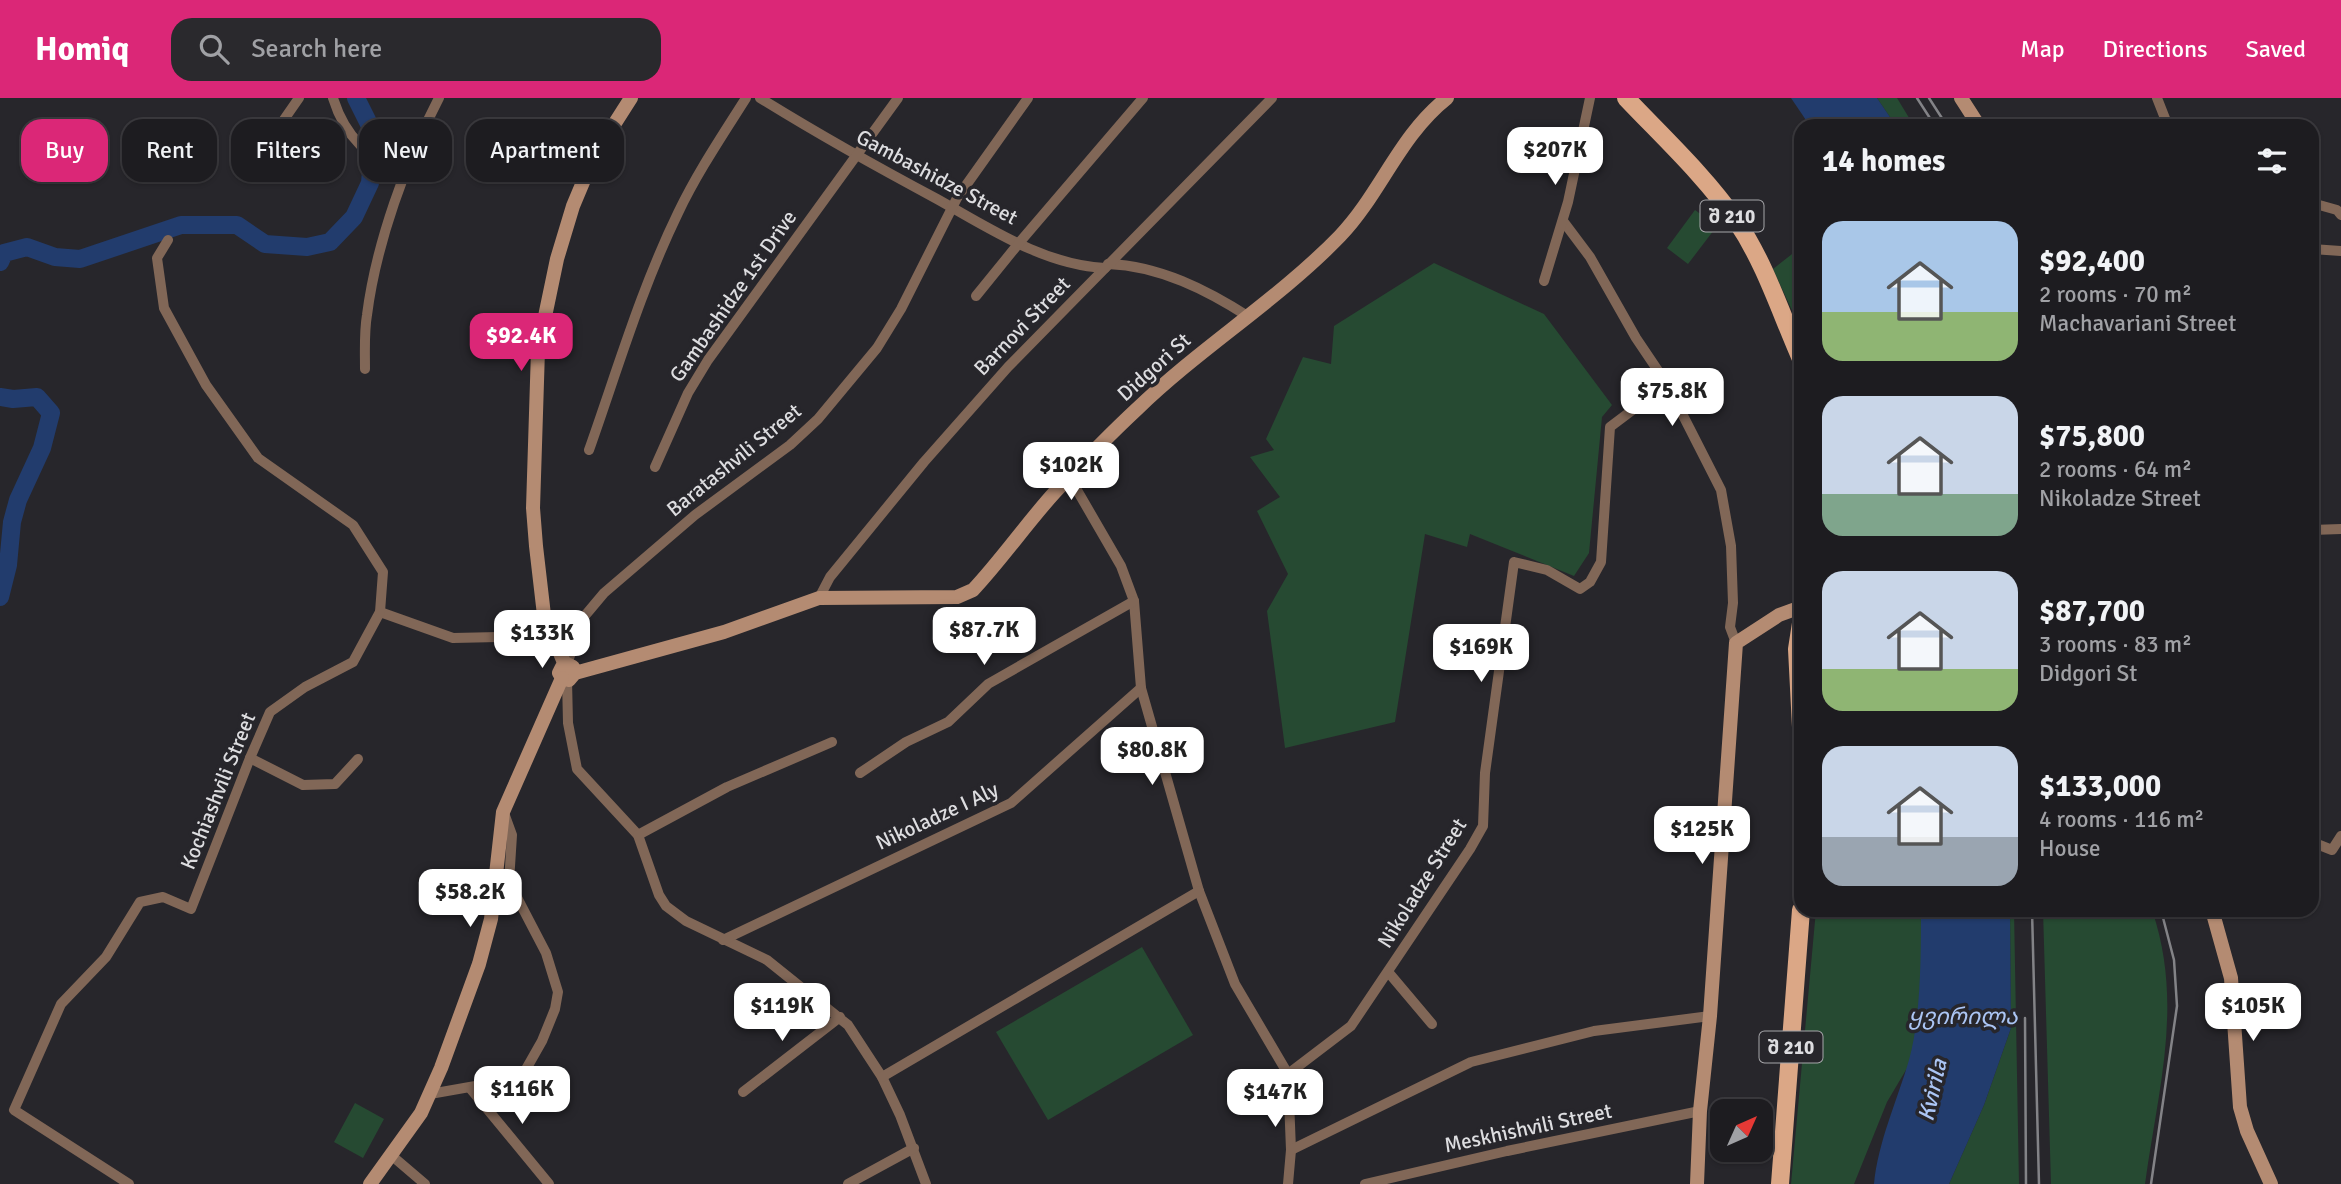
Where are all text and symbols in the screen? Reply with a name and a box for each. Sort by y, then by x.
search box [171,18,661,81]
text: Homiq [35,29,129,70]
icon: search [195,30,233,68]
text: Search here [251,33,382,65]
text: Map [2020,34,2065,64]
text: Directions [2103,34,2208,64]
text: Saved [2246,34,2306,64]
chip: Buy [21,119,108,182]
chip: Rent [122,119,217,182]
chip: Filters [231,119,345,182]
chip: New [359,119,452,182]
chip: Apartment [466,119,624,182]
street label: Gambashidze Street [852,124,1022,230]
pin: $207K [1506,127,1604,187]
text: $207K [1523,135,1587,164]
icon: filters [2253,142,2291,180]
text: 14 homes [1822,143,1945,180]
road number: შ 210 [1700,200,1764,232]
street label: Gambashidze 1st Drive [664,205,802,387]
text: $92,400 [2039,243,2145,280]
icon: home [1878,249,1962,333]
street label: Barnovi Street [968,271,1076,381]
text: 2 rooms · 70 m² [2039,280,2192,309]
text: Machavariani Street [2039,309,2236,338]
pin: $92.4K [464,314,578,373]
text: $92.4K [486,321,556,350]
street label: Didgori St [1112,327,1196,407]
pin: $75.8K [1615,368,1729,428]
text: $75.8K [1637,376,1707,405]
street label: Baratashvili Street [661,398,807,522]
text: $75,800 [2039,418,2145,455]
icon: home [1878,424,1962,508]
pin: $102K [1022,442,1120,502]
text: $102K [1039,450,1103,479]
text: 2 rooms · 64 m² [2039,455,2192,484]
text: Nikoladze Street [2039,484,2201,513]
text: $87,700 [2039,593,2145,630]
icon: home [1878,599,1962,683]
pin: $87.7K [927,608,1041,667]
pin: $133K [493,610,591,670]
text: $87.7K [949,615,1019,644]
text: $133K [510,618,574,647]
pin: $169K [1432,624,1530,684]
text: 3 rooms · 83 m² [2039,630,2192,659]
text: $169K [1449,632,1513,661]
text: Didgori St [2039,659,2137,688]
street label: Kochiashvili Street [175,709,261,873]
pin: $80.8K [1095,728,1209,787]
text: $80.8K [1117,735,1187,764]
text: $133,000 [2039,768,2161,805]
icon: home [1878,774,1962,858]
street label: Nikoladze I Aly [872,776,1003,856]
text: 4 rooms · 116 m² [2039,805,2204,834]
pin: $125K [1653,806,1751,866]
street label: Nikoladze Street [1372,813,1472,953]
text: $125K [1670,814,1734,843]
text: House [2039,834,2101,863]
pin: $58.2K [413,870,527,929]
text: $58.2K [435,877,505,906]
pin: $119K [733,984,831,1043]
pin: $105K [2204,984,2302,1043]
text: $119K [750,991,814,1020]
text: $105K [2221,991,2285,1020]
water label: ყვირილა [1908,1002,2018,1031]
road number: შ 210 [1760,1032,1823,1063]
water label: Kvirila [1911,1055,1954,1124]
pin: $116K [473,1066,571,1126]
pin: $147K [1226,1070,1324,1129]
text: $116K [490,1074,554,1103]
text: $147K [1243,1077,1307,1106]
street label: Meskhishvili Street [1442,1098,1614,1158]
north arrow [1710,1099,1773,1162]
map controls [1710,1099,1773,1162]

